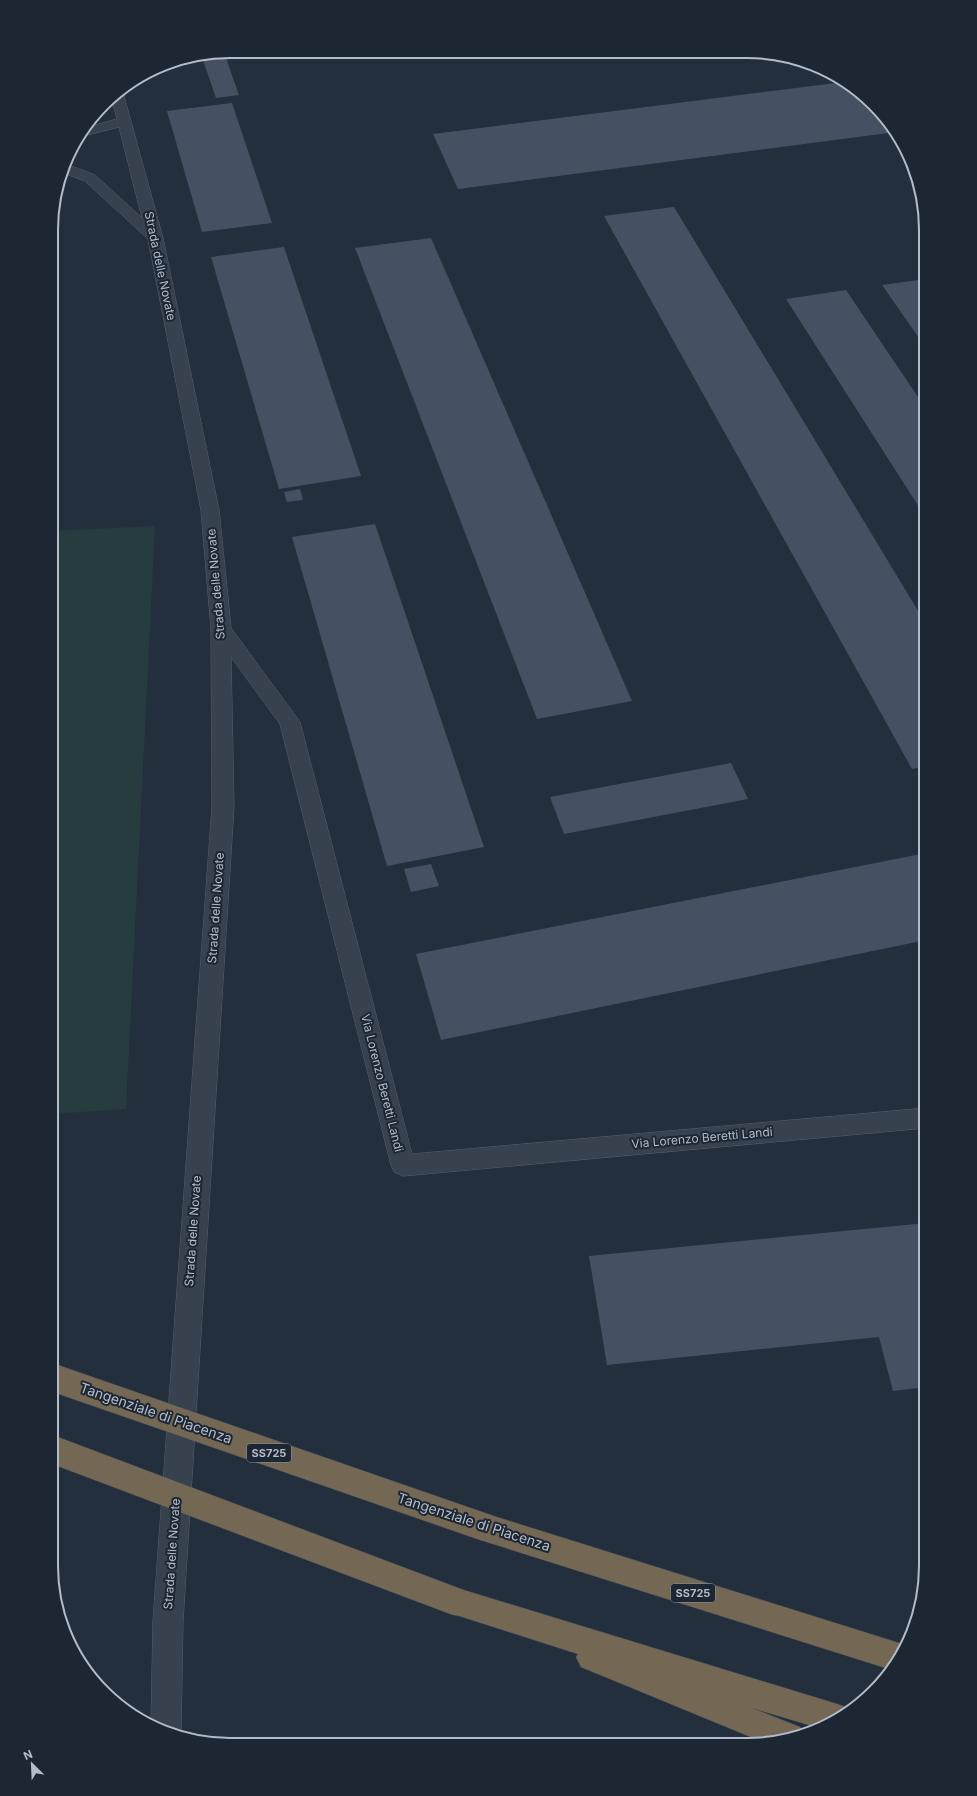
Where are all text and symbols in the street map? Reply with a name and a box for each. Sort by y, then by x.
street label: Strada delle Novate [142,210,179,322]
street label: Strada delle Novate [203,528,228,640]
street label: Strada delle Novate [204,852,227,964]
street label: Via Lorenzo Beretti Landi [358,1012,407,1153]
street label: Via Lorenzo Beretti Landi [631,1124,773,1151]
street label: Strada delle Novate [181,1175,204,1287]
street label: Tangenziale di Piacenza [78,1378,234,1447]
road number: SS725 [247,1444,291,1462]
street label: Tangenziale di Piacenza [396,1489,553,1554]
street label: Strada delle Novate [160,1498,183,1610]
road number: SS725 [671,1584,715,1602]
north arrow [12,1744,52,1784]
text: N [21,1747,35,1763]

